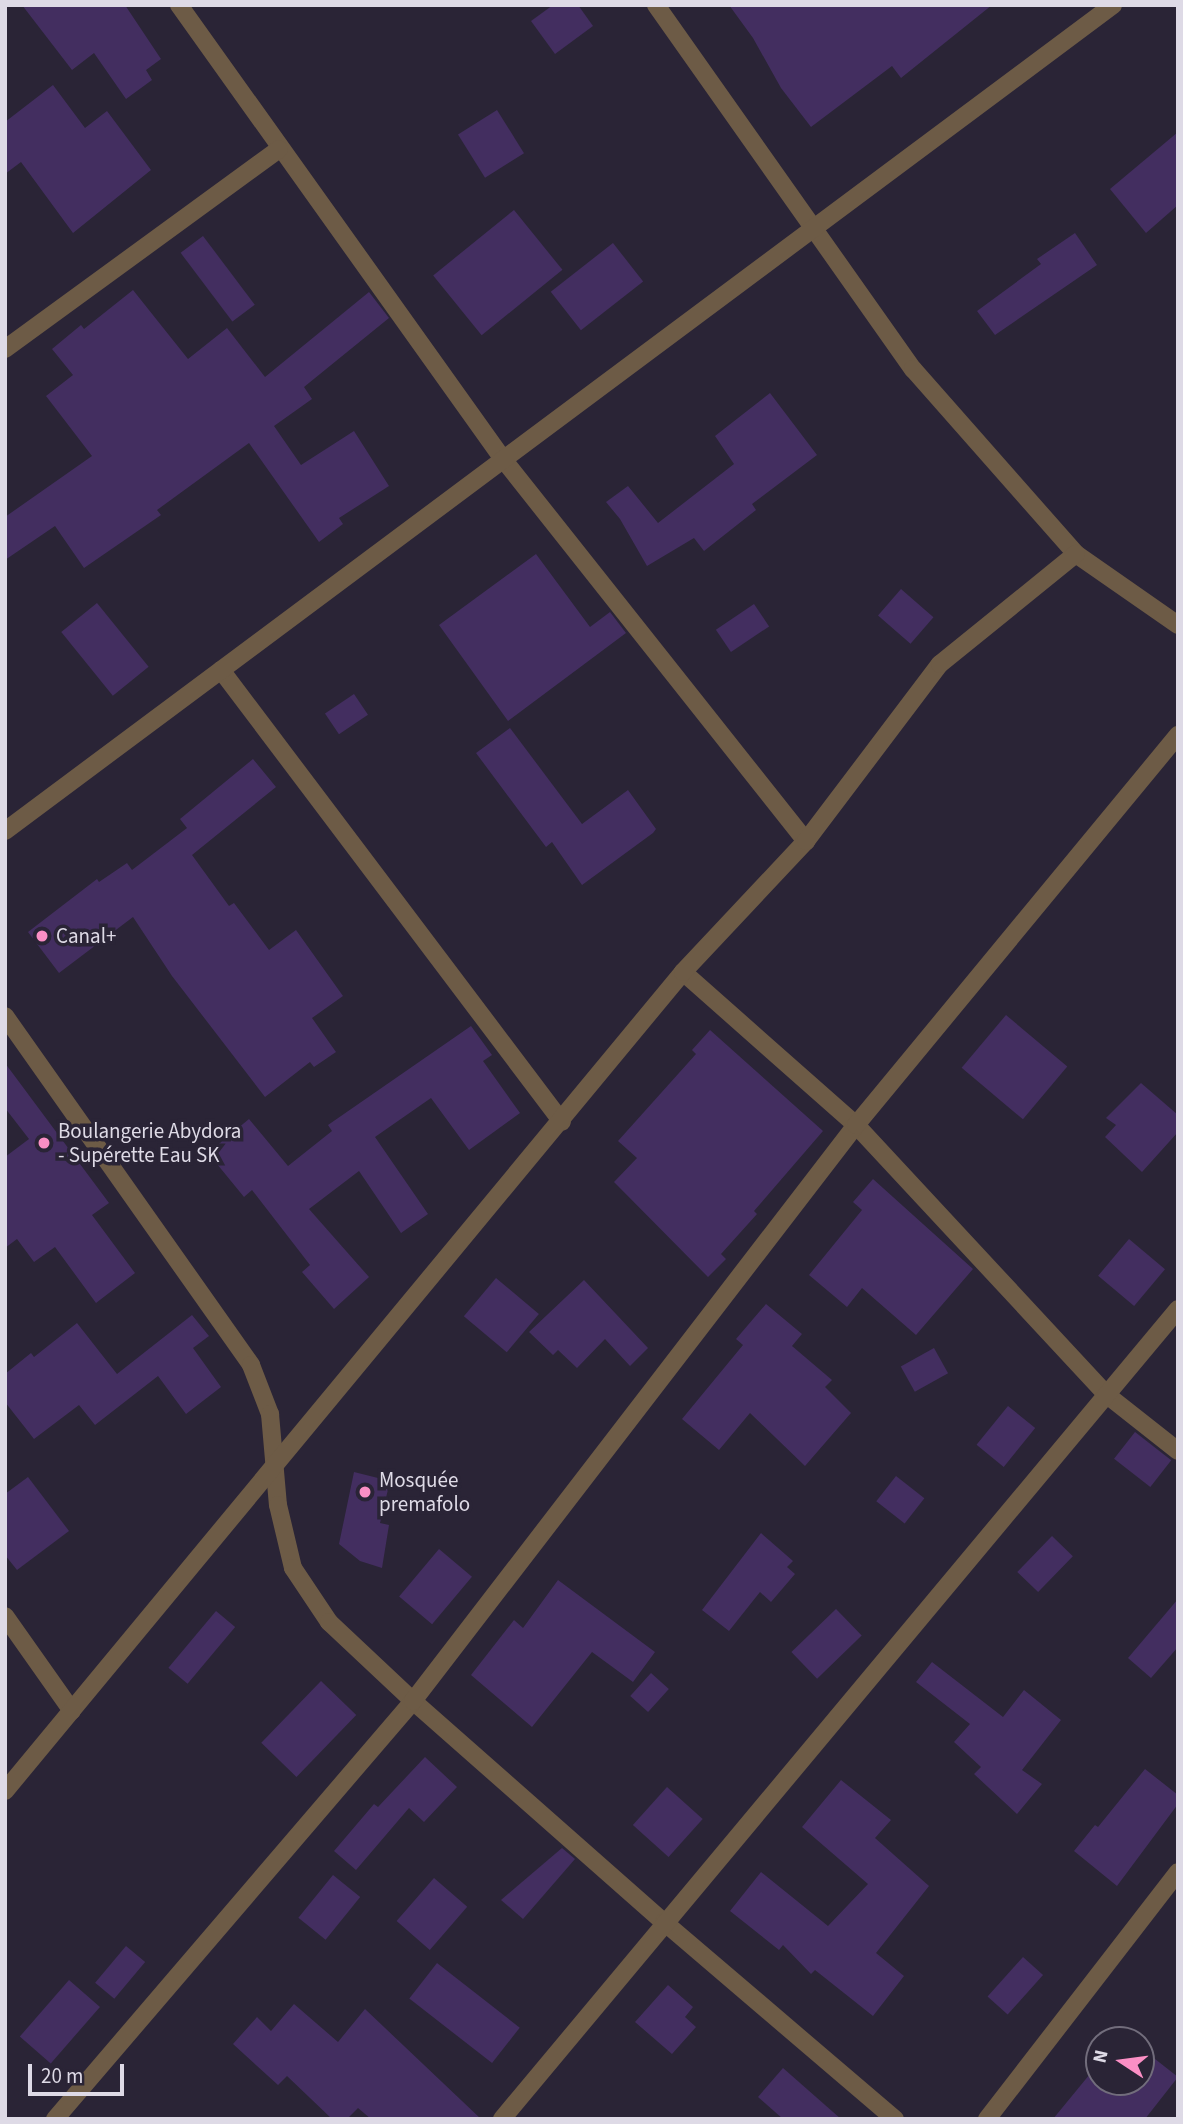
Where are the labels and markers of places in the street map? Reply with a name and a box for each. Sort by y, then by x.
place label: Canal+ [56,923,116,949]
marker: Canal+ [34,928,50,944]
place label: Boulangerie Abydora - Supérette Eau SK [58,1118,241,1168]
marker: Boulangerie Abydora - Supérette Eau SK [36,1135,52,1151]
place label: Mosquée premafolo [379,1467,470,1517]
marker: Mosquée premafolo [357,1484,373,1500]

